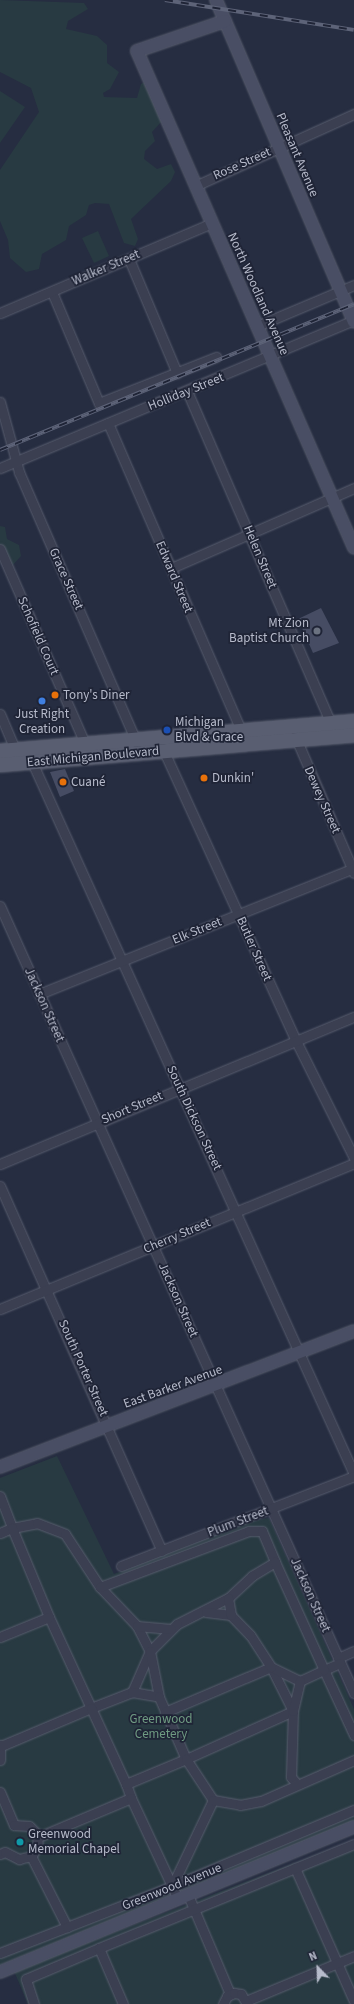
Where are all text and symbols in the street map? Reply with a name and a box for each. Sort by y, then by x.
street label: Pleasant Avenue [272,111,322,199]
street label: Rose Street [211,144,273,184]
street label: North Woodland Avenue [224,230,292,358]
street label: Walker Street [70,247,142,289]
street label: Holliday Street [146,370,226,414]
street label: Helen Street [240,523,280,591]
street label: Edward Street [152,539,196,615]
street label: Grace Street [45,546,87,612]
street label: Schofield Court [14,594,62,678]
place label: Mt Zion Baptist Church [229,616,309,647]
marker: Mt Zion Baptist Church [312,626,322,636]
place label: Tony's Diner [63,687,130,703]
marker: Tony's Diner [50,690,60,700]
marker: Just Right Creation [37,696,47,706]
place label: Just Right Creation [15,707,69,738]
place label: Michigan Blvd & Grace [175,715,243,746]
marker: Michigan Blvd & Grace [162,725,172,735]
street label: East Michigan Boulevard [26,743,160,771]
street label: Dewey Street [300,764,344,836]
place label: Dunkin' [212,770,254,786]
marker: Dunkin' [199,773,209,783]
place label: Cuané [71,774,105,790]
marker: Cuané [58,777,68,787]
street label: Elk Street [170,914,224,948]
street label: Butler Street [233,915,275,983]
street label: Jackson Street [21,965,67,1045]
street label: South Dickson Street [163,1063,225,1173]
street label: Short Street [99,1088,165,1128]
street label: Cherry Street [141,1215,213,1257]
street label: Jackson Street [155,1260,201,1340]
street label: South Porter Street [55,1317,111,1419]
street label: East Barker Avenue [121,1362,225,1412]
street label: Plum Street [205,1503,271,1541]
street label: Jackson Street [287,1555,333,1635]
park label: Greenwood Cemetery [129,1712,193,1743]
place label: Greenwood Memorial Chapel [28,1827,120,1858]
marker: Greenwood Memorial Chapel [15,1837,25,1847]
street label: Greenwood Avenue [120,1860,224,1914]
north arrow [298,1948,338,1988]
text: N [307,1948,319,1965]

